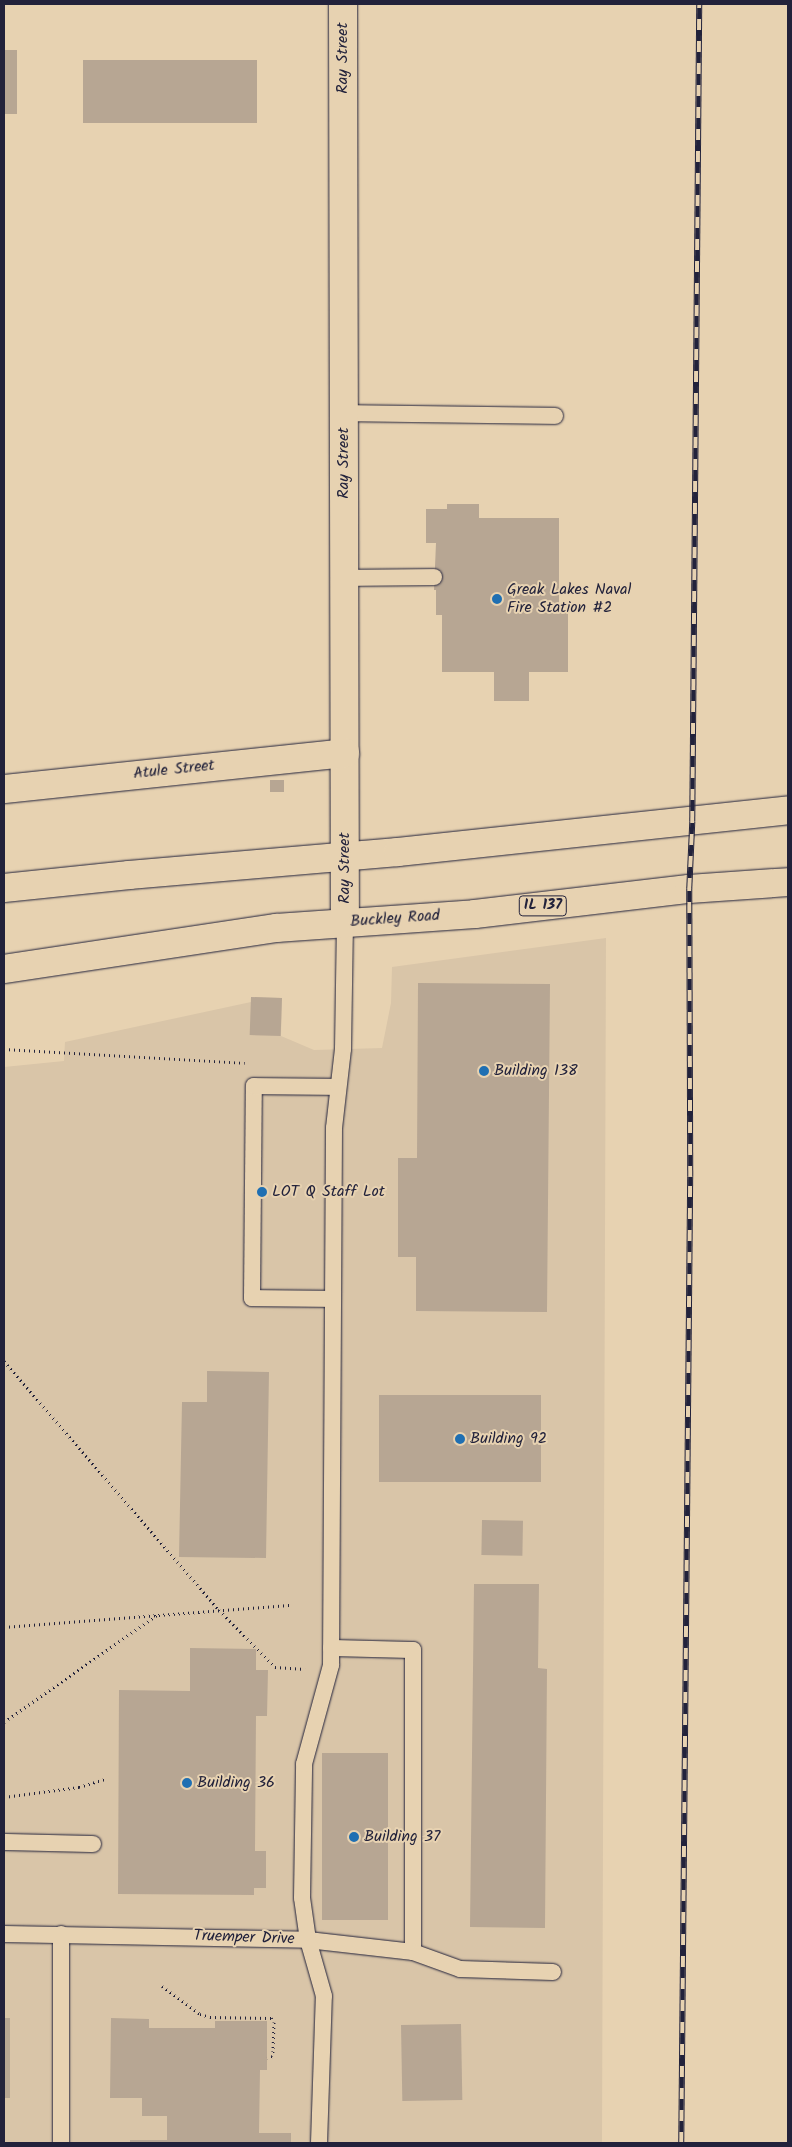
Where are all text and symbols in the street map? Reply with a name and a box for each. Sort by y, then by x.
street label: Ray Street [333,22,353,94]
street label: Ray Street [334,427,354,499]
place label: Greak Lakes Naval Fire Station #2 [507,580,631,618]
marker: Greak Lakes Naval Fire Station #2 [491,593,503,605]
street label: Atule Street [132,756,216,784]
street label: Ray Street [335,832,355,904]
road number: IL 137 [518,894,568,918]
street label: Buckley Road [350,906,440,932]
place label: Building 138 [494,1061,578,1081]
marker: Building 138 [478,1065,490,1077]
place label: LOT Q Staff Lot [272,1182,385,1202]
marker: LOT Q Staff Lot [256,1186,268,1198]
place label: Building 92 [470,1429,547,1449]
marker: Building 92 [454,1433,466,1445]
place label: Building 36 [197,1773,275,1793]
marker: Building 36 [181,1777,193,1789]
place label: Building 37 [364,1827,440,1847]
marker: Building 37 [348,1831,360,1843]
street label: Truemper Drive [193,1927,295,1949]

